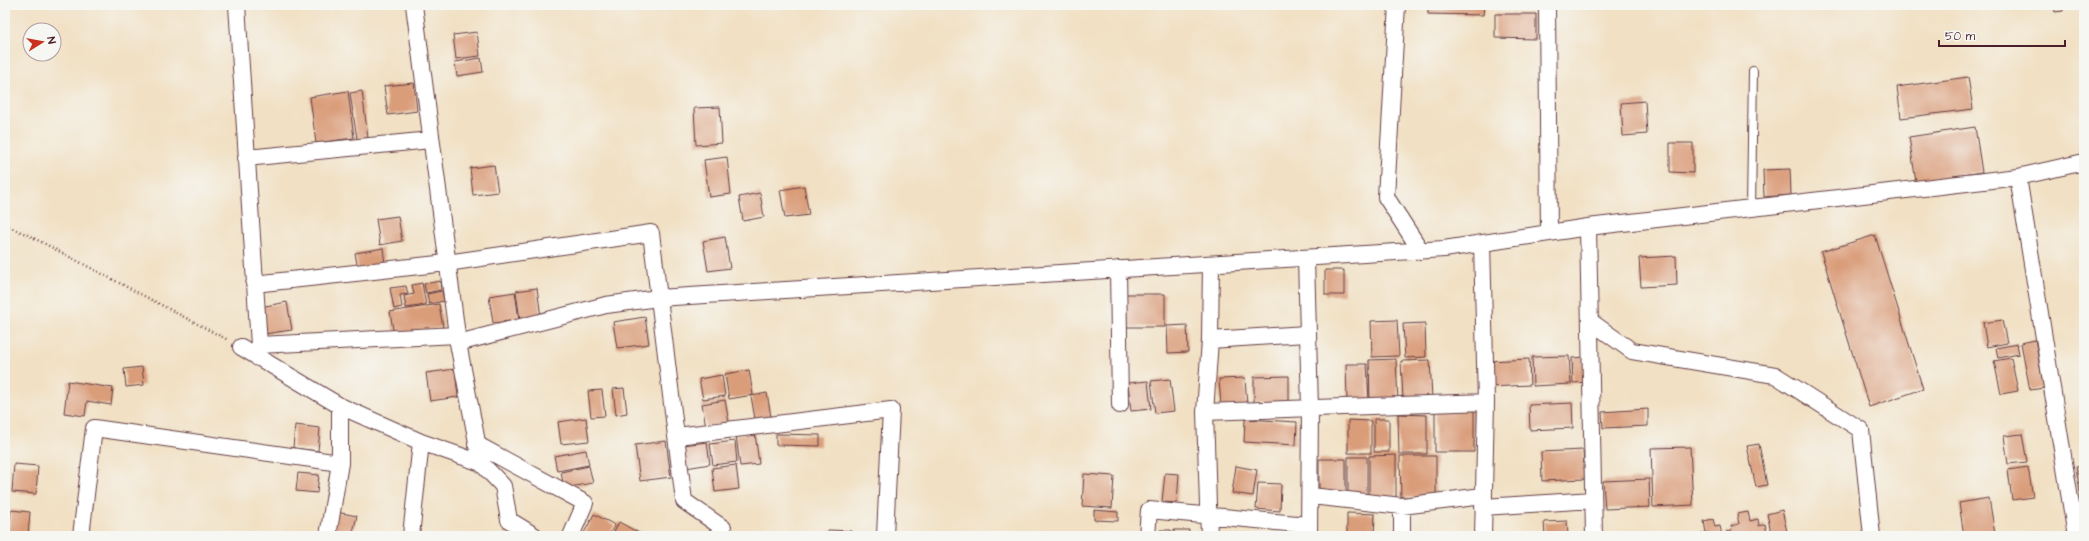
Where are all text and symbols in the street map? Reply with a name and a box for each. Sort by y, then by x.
north arrow [22,22,62,62]
scale bar [1939,22,2065,48]
text: 50 m [1945,28,1976,45]
text: N [43,35,59,45]

